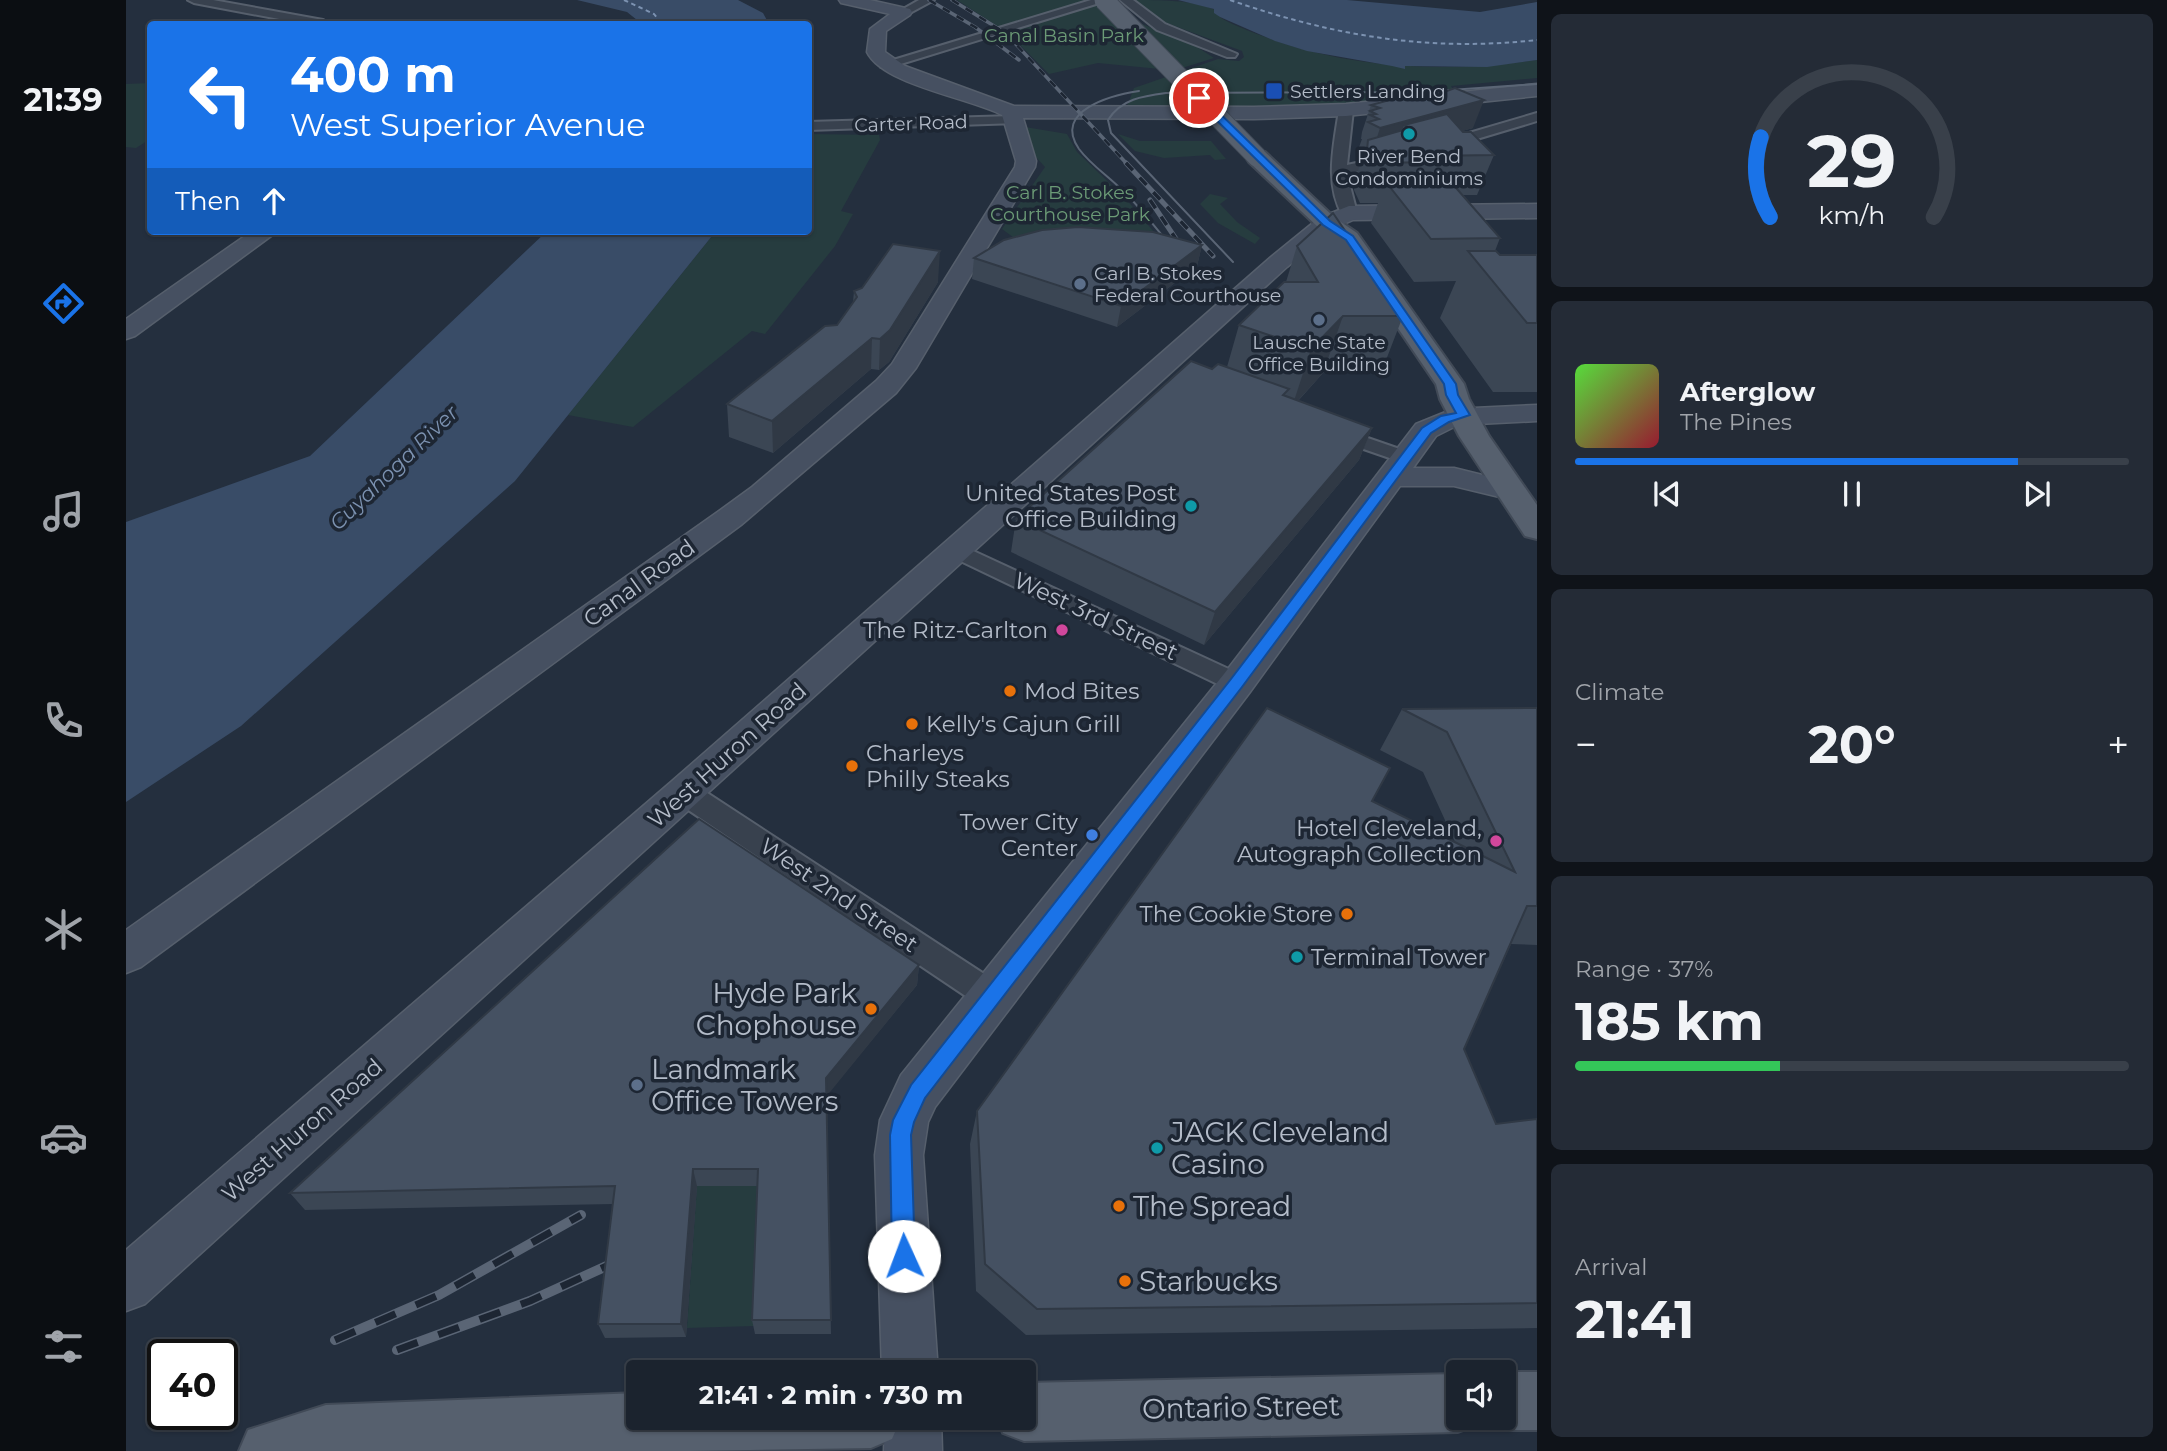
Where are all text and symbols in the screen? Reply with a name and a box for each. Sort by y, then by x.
park label: Canal Basin Park [984,24,1145,47]
text: 400 m [290,45,456,104]
icon: left [175,49,266,140]
pin [1169,68,1229,128]
icon: arrive [1180,79,1218,117]
text: 21:39 [23,80,103,119]
place label: Settlers Landing [1290,80,1446,103]
marker: Settlers Landing [1264,81,1284,101]
text: West Superior Avenue [290,105,646,144]
street label: Carter Road [854,110,968,137]
text: 29 [1807,117,1897,205]
marker: River Bend Condominiums [1401,126,1417,142]
place label: River Bend Condominiums [1335,145,1483,190]
park label: Carl B. Stokes Courthouse Park [990,181,1151,226]
icon: ahead [255,182,293,220]
text: Then [175,185,241,217]
text: km/h [1819,200,1885,230]
place label: Carl B. Stokes Federal Courthouse [1094,262,1281,307]
marker: Carl B. Stokes Federal Courthouse [1072,276,1088,292]
icon: directions [39,279,88,328]
marker: Lausche State Office Building [1311,312,1327,328]
place label: Lausche State Office Building [1248,331,1390,376]
text: Afterglow [1680,376,1815,408]
water label: Cuyahoga River [324,400,463,535]
text: The Pines [1680,408,1792,436]
icon: previous [1648,475,1686,513]
icon: pause [1833,475,1871,513]
icon: next [2018,475,2056,513]
place label: United States Post Office Building [965,479,1177,533]
icon: music [39,487,88,536]
marker: United States Post Office Building [1183,498,1199,514]
street label: Canal Road [578,533,700,633]
street label: West 3rd Street [1009,566,1183,666]
place label: The Ritz-Carlton [863,616,1048,644]
marker: The Ritz-Carlton [1054,622,1070,638]
street label: West Huron Road [642,676,812,834]
place label: Mod Bites [1024,677,1139,705]
text: Climate [1575,678,1664,706]
marker: Mod Bites [1002,683,1018,699]
icon: phone [39,696,88,745]
place label: Kelly's Cajun Grill [926,710,1121,738]
text: 20° [1808,713,1896,776]
marker: Kelly's Cajun Grill [904,716,920,732]
text: − [1575,721,1597,768]
text: + [2107,721,2129,768]
place label: Charleys Philly Steaks [866,739,1010,793]
marker: Charleys Philly Steaks [844,758,860,774]
place label: Tower City Center [960,808,1079,862]
place label: Hotel Cleveland, Autograph Collection [1237,814,1482,868]
marker: Tower City Center [1084,827,1100,843]
street label: West 2nd Street [755,832,923,958]
marker: Hotel Cleveland, Autograph Collection [1488,833,1504,849]
place label: The Cookie Store [1140,900,1333,928]
icon: climate [39,905,88,954]
marker: The Cookie Store [1339,906,1355,922]
place label: Terminal Tower [1311,943,1487,971]
marker: Terminal Tower [1289,949,1305,965]
text: Range · 37% [1575,955,1713,983]
place label: Hyde Park Chophouse [696,976,857,1042]
text: 185 km [1575,990,1764,1053]
marker: Hyde Park Chophouse [863,1001,879,1017]
place label: Landmark Office Towers [651,1052,838,1118]
street label: West Huron Road [216,1053,388,1207]
marker: Landmark Office Towers [629,1077,645,1093]
icon: car [39,1113,88,1162]
place label: JACK Cleveland Casino [1170,1115,1389,1181]
marker: JACK Cleveland Casino [1149,1140,1165,1156]
place label: The Spread [1133,1189,1291,1223]
marker: The Spread [1111,1198,1127,1214]
position arrow [867,1219,941,1293]
text: Arrival [1575,1253,1648,1281]
place label: Starbucks [1139,1264,1278,1298]
marker: Starbucks [1117,1273,1133,1289]
text: 21:41 [1575,1288,1695,1351]
icon: filters [39,1322,88,1371]
speed limit sign: 40 [147,1339,238,1430]
map controls [1446,1360,1516,1430]
button: sound [1446,1360,1516,1430]
text: 21:41 · 2 min · 730 m [699,1379,963,1411]
street label: Ontario Street [1142,1388,1340,1426]

